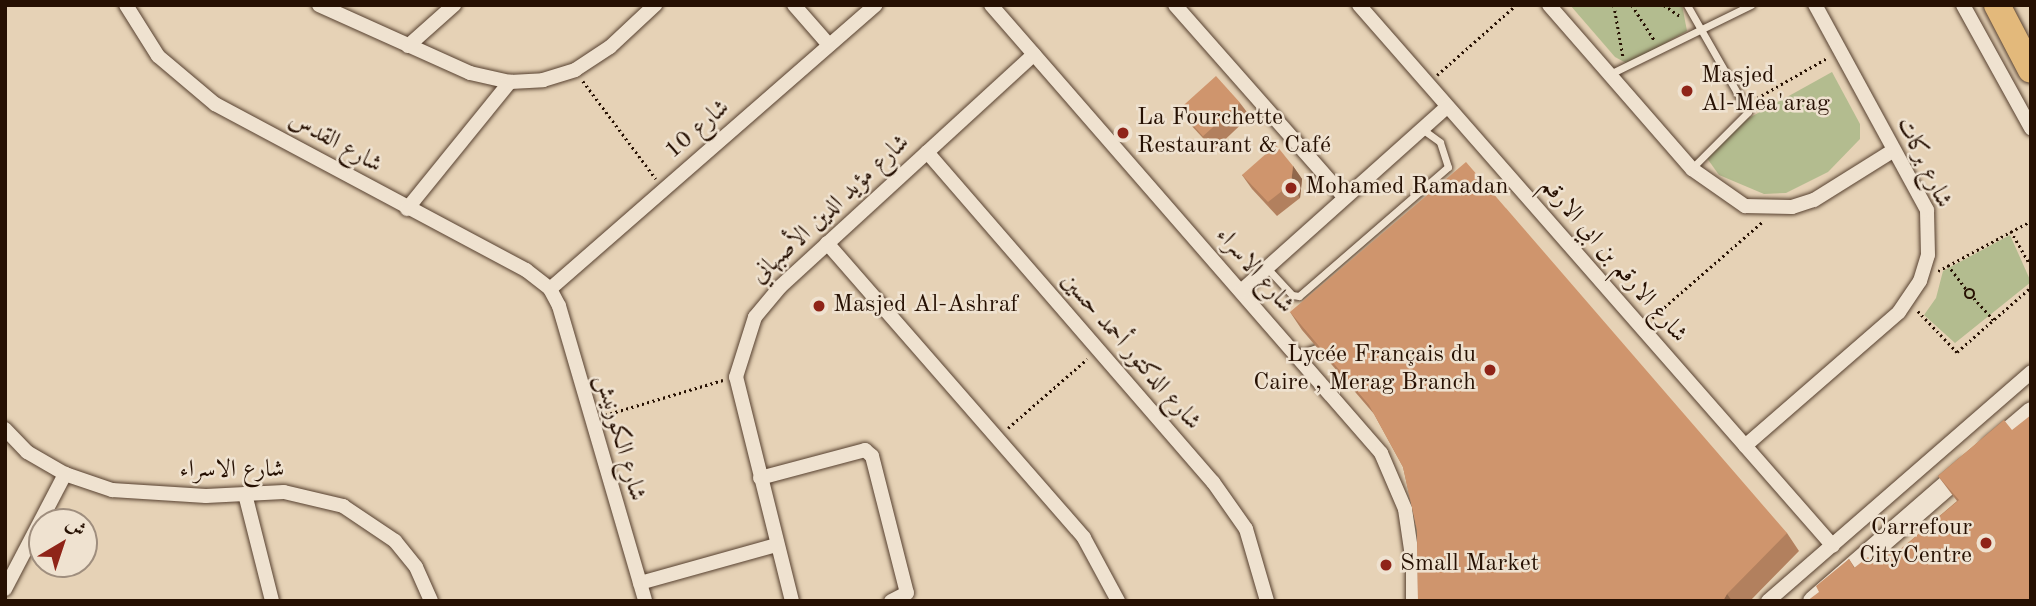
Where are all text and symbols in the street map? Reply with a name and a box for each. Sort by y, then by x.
place label: Masjed Al-Mea'arag [1701,63,1830,119]
marker: Masjed Al-Mea'arag [1679,83,1695,99]
street label: شارع 10 [660,94,736,166]
place label: La Fourchette Restaurant & Café [1137,105,1331,161]
street label: شارع القدس [283,106,387,180]
street label: شارع بركات [1889,113,1957,213]
marker: La Fourchette Restaurant & Café [1115,125,1131,141]
street label: شارع مؤيد الدين الأصبهاني [746,129,916,291]
street label: شارع الارقم بن ابي الارقم [1534,173,1692,349]
place label: Mohamed Ramadan [1305,174,1509,202]
marker: Mohamed Ramadan [1283,180,1299,196]
street label: شارع الاسراء [1209,222,1299,320]
street label: شارع الدكتور أحمد حسين [1054,267,1206,437]
place label: Masjed Al-Ashraf [833,292,1018,320]
marker: Masjed Al-Ashraf [811,298,827,314]
place label: Lycée Français du Caire , Merag Branch [1253,342,1476,398]
marker: Lycée Français du Caire , Merag Branch [1482,362,1498,378]
street label: شارع الكورنيش [587,372,651,504]
street label: شارع الاسراء [180,457,284,485]
north arrow [28,508,98,578]
text: ش [62,515,89,541]
place label: Carrefour CityCentre [1859,515,1972,571]
marker: Carrefour CityCentre [1978,535,1994,551]
place label: Small Market [1400,551,1539,579]
marker: Small Market [1378,557,1394,573]

